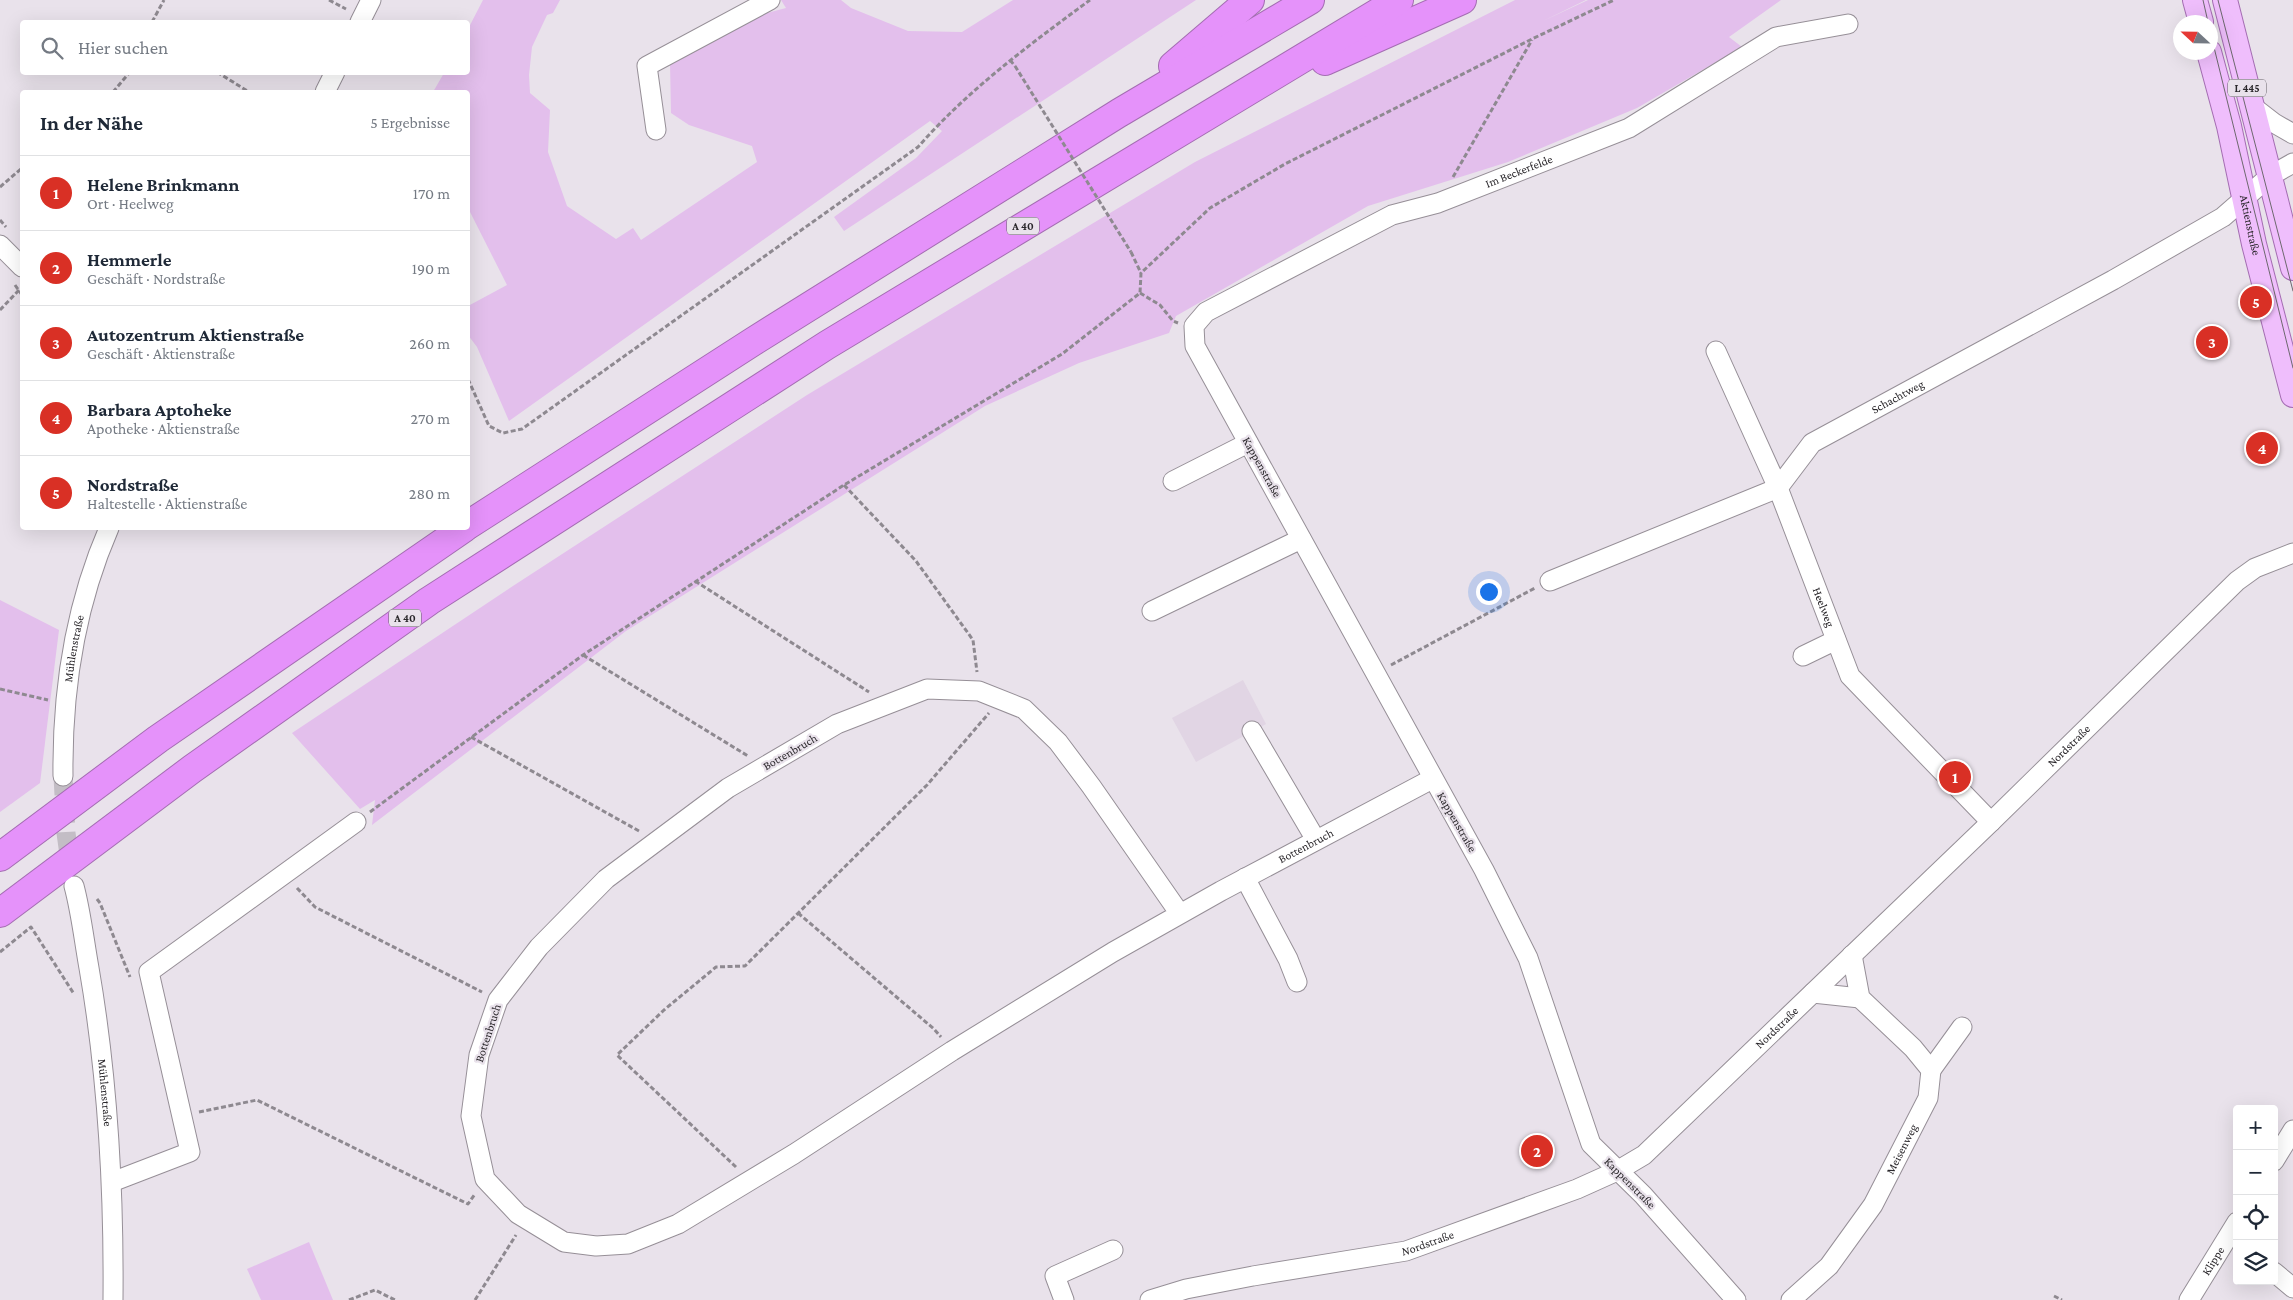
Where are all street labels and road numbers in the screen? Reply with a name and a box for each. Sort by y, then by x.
road number: L 445 [2228,80,2266,96]
street label: Im Beckerfelde [1483,152,1555,191]
street label: Aktienstraße [2237,194,2264,257]
road number: A 40 [1007,218,1039,235]
street label: Schachtweg [1869,377,1926,417]
street label: Kappenstraße [1240,434,1284,500]
street label: Heelweg [1810,585,1838,629]
road number: A 40 [389,610,421,626]
street label: Mühlenstraße [61,614,87,683]
street label: Nordstraße [2045,722,2093,770]
street label: Bottenbruch [760,731,820,773]
street label: Kappenstraße [1434,790,1480,854]
street label: Bottenbruch [1276,825,1336,866]
street label: Bottenbruch [472,1002,504,1064]
street label: Nordstraße [1752,1004,1801,1052]
street label: Mühlenstraße [95,1058,115,1127]
street label: Meisenweg [1883,1121,1921,1177]
street label: Kappenstraße [1601,1154,1659,1212]
street label: Nordstraße [1401,1227,1456,1259]
street label: Klippe [2199,1244,2227,1278]

